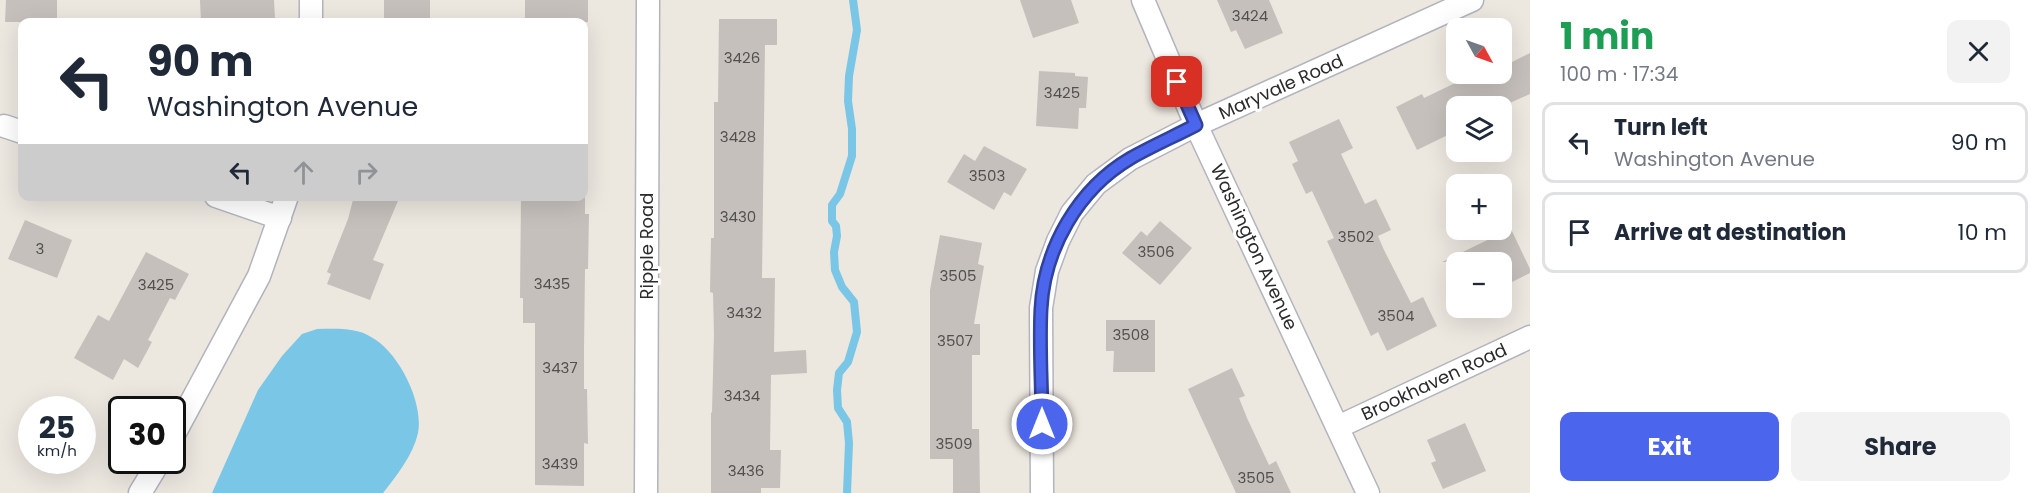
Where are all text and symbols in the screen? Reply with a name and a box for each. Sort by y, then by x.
house number: 3424 [1232,5,1268,26]
text: 1 min [1560,11,1654,62]
north arrow [1446,18,1512,84]
map controls [1446,18,1512,318]
button: close [1947,20,2010,83]
text: 90 m [147,32,254,91]
icon: left [48,42,126,120]
house number: 3426 [724,47,760,68]
street label: Maryvale Road [1215,48,1347,125]
pin [1151,56,1202,107]
text: 100 m · 17:34 [1560,60,1678,88]
icon: arrive [1160,65,1193,98]
house number: 3425 [1044,82,1080,103]
text: Washington Avenue [147,88,418,125]
button: layers [1446,96,1512,162]
text: Turn left [1614,112,1708,143]
house number: 3428 [720,126,756,147]
icon: left [1563,126,1596,159]
text: 90 m [1951,127,2007,158]
text: Washington Avenue [1614,145,1815,173]
icon: left [224,156,257,189]
icon: ahead [287,156,320,189]
icon: right [350,156,383,189]
street label: Washington Avenue [1205,160,1304,334]
house number: 3503 [969,165,1005,186]
button: + [1446,174,1512,240]
street label: Ripple Road [634,193,659,299]
house number: 3430 [720,206,756,227]
icon: arrive [1563,216,1596,249]
text: Arrive at destination [1614,217,1846,248]
text: 10 m [1958,217,2007,248]
house number: 3502 [1338,226,1374,247]
house number: 3 [36,238,44,259]
house number: 3506 [1137,241,1175,262]
button: − [1446,252,1512,318]
house number: 3505 [939,265,977,286]
house number: 3435 [534,273,570,294]
house number: 3425 [138,274,174,295]
house number: 3432 [726,302,762,323]
house number: 3504 [1377,305,1415,326]
house number: 3508 [1112,324,1150,345]
house number: 3507 [937,330,973,351]
street label: Brookhaven Road [1357,337,1511,426]
house number: 3437 [542,357,578,378]
house number: 3434 [724,385,760,406]
position arrow [1010,392,1074,456]
speed limit sign: 30 [108,396,186,474]
text: 25 [39,406,75,449]
button: Exit [1560,412,1779,481]
button: Share [1791,412,2010,481]
house number: 3509 [935,433,973,454]
text: km/h [37,440,77,461]
house number: 3439 [542,453,578,474]
house number: 3436 [728,460,764,481]
house number: 3505 [1237,467,1275,488]

